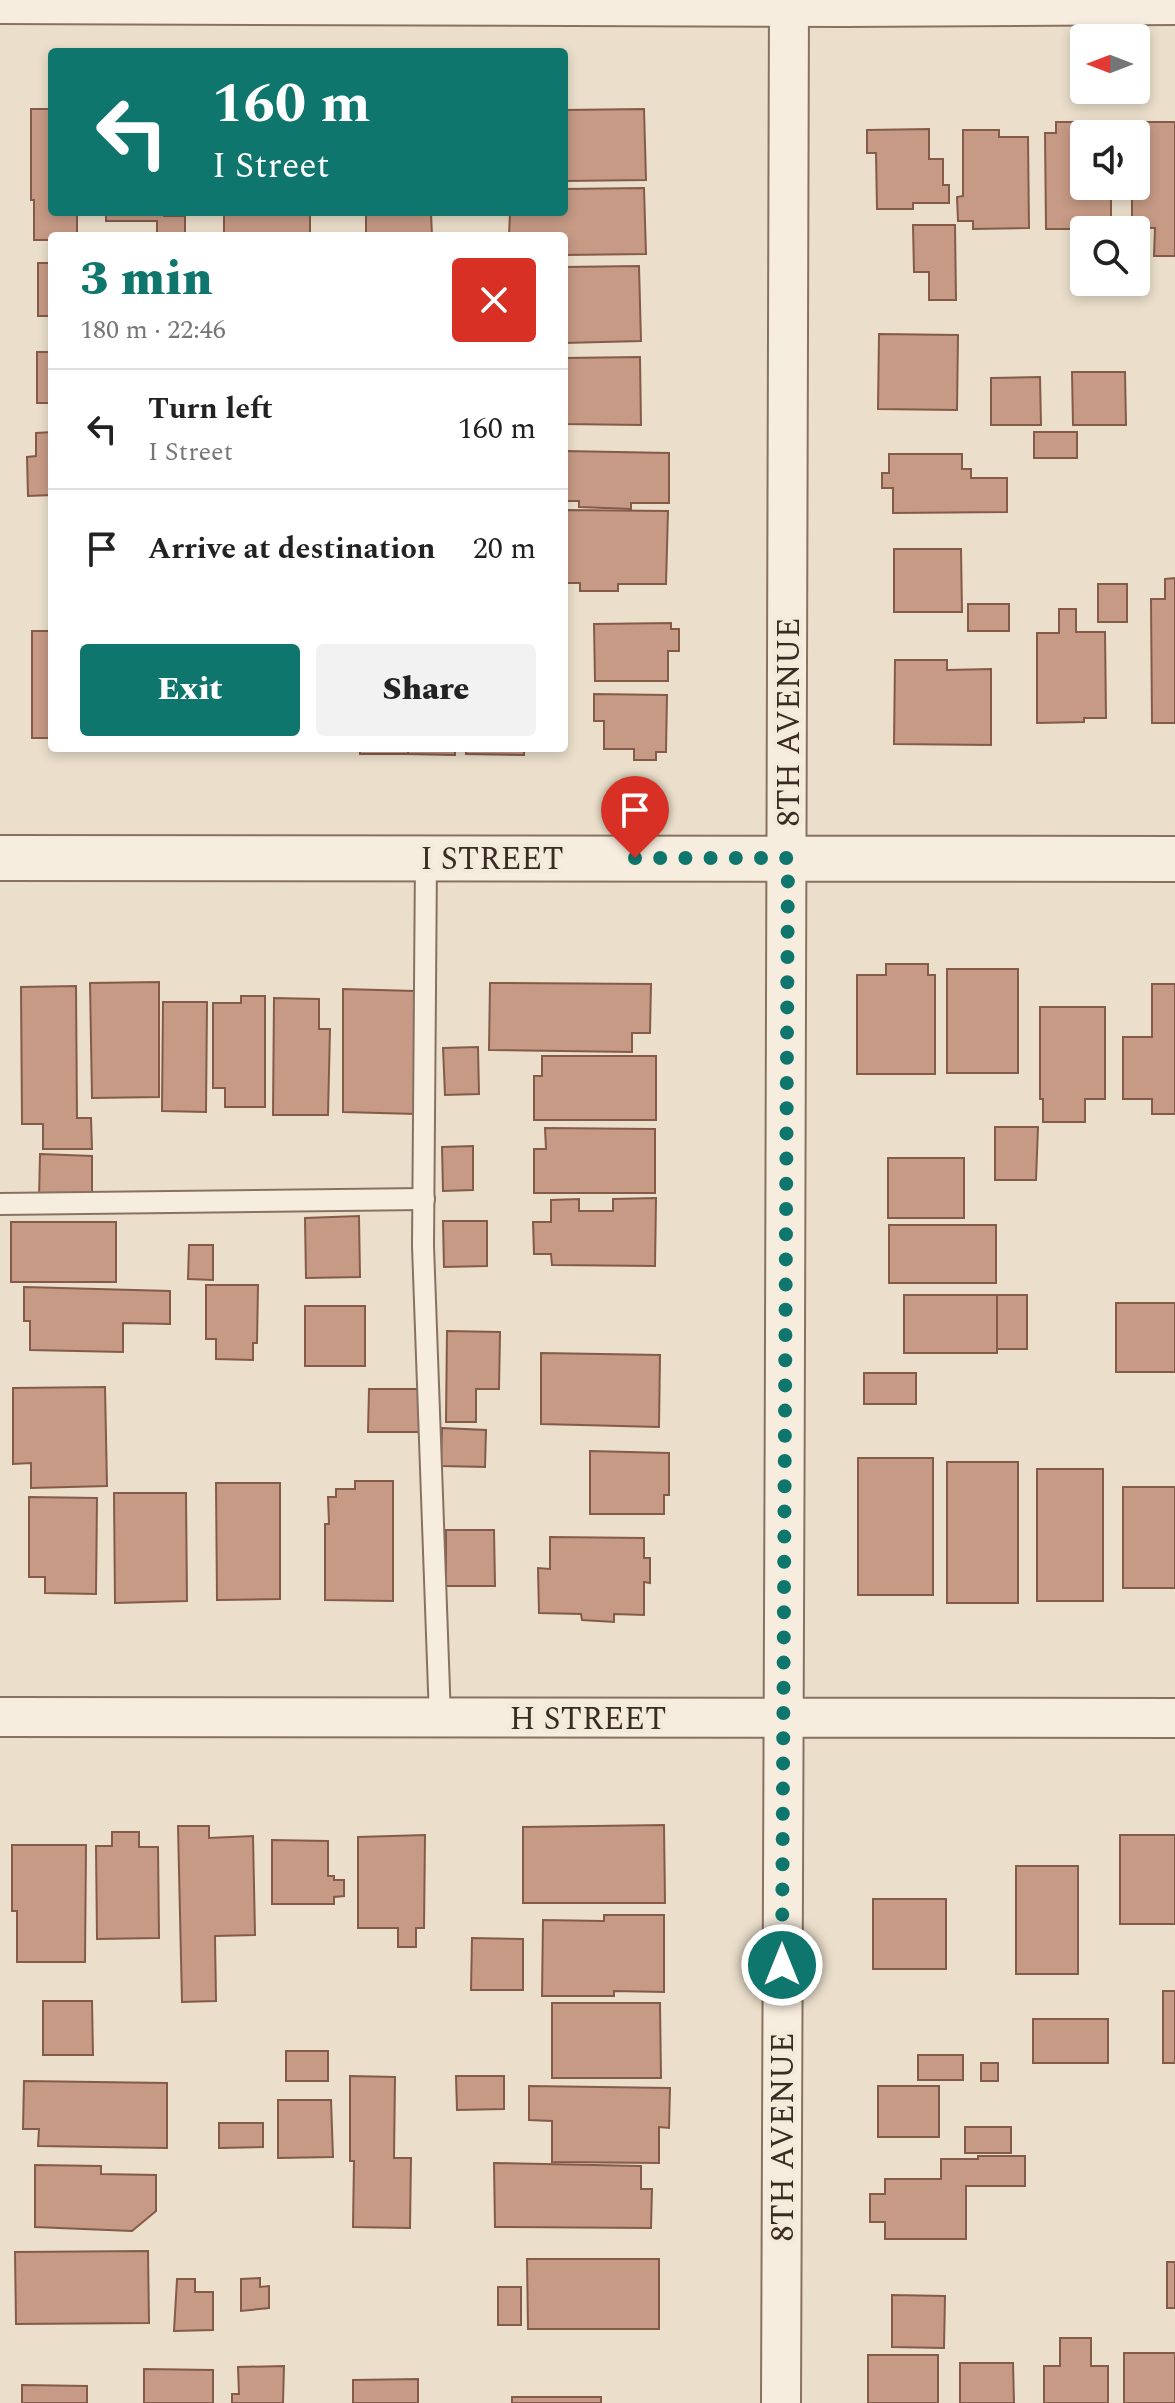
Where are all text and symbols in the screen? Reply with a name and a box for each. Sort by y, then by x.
north arrow [1070,24,1150,104]
map controls [1070,24,1150,296]
text: 160 m [212,62,371,147]
icon: left [80,80,184,184]
button: sound [1070,120,1150,200]
text: I Street [212,139,330,194]
button: search [1070,216,1150,296]
text: 3 min [80,243,213,316]
button: close [452,258,536,342]
text: 180 m · 22:46 [80,310,226,350]
text: Turn left [148,386,273,432]
text: 160 m [458,406,536,452]
icon: left [80,407,124,451]
text: I Street [148,432,233,472]
text: Arrive at destination [148,526,435,572]
text: 20 m [473,526,536,572]
icon: arrive [80,527,124,571]
street label: 8TH AVENUE [765,617,814,827]
button: Exit [80,644,300,736]
button: Share [316,644,536,736]
pin [601,776,669,858]
icon: arrive [613,788,657,832]
street label: I STREET [420,835,564,884]
street label: H STREET [510,1695,666,1744]
position arrow [740,1923,824,2007]
street label: 8TH AVENUE [759,2032,808,2242]

